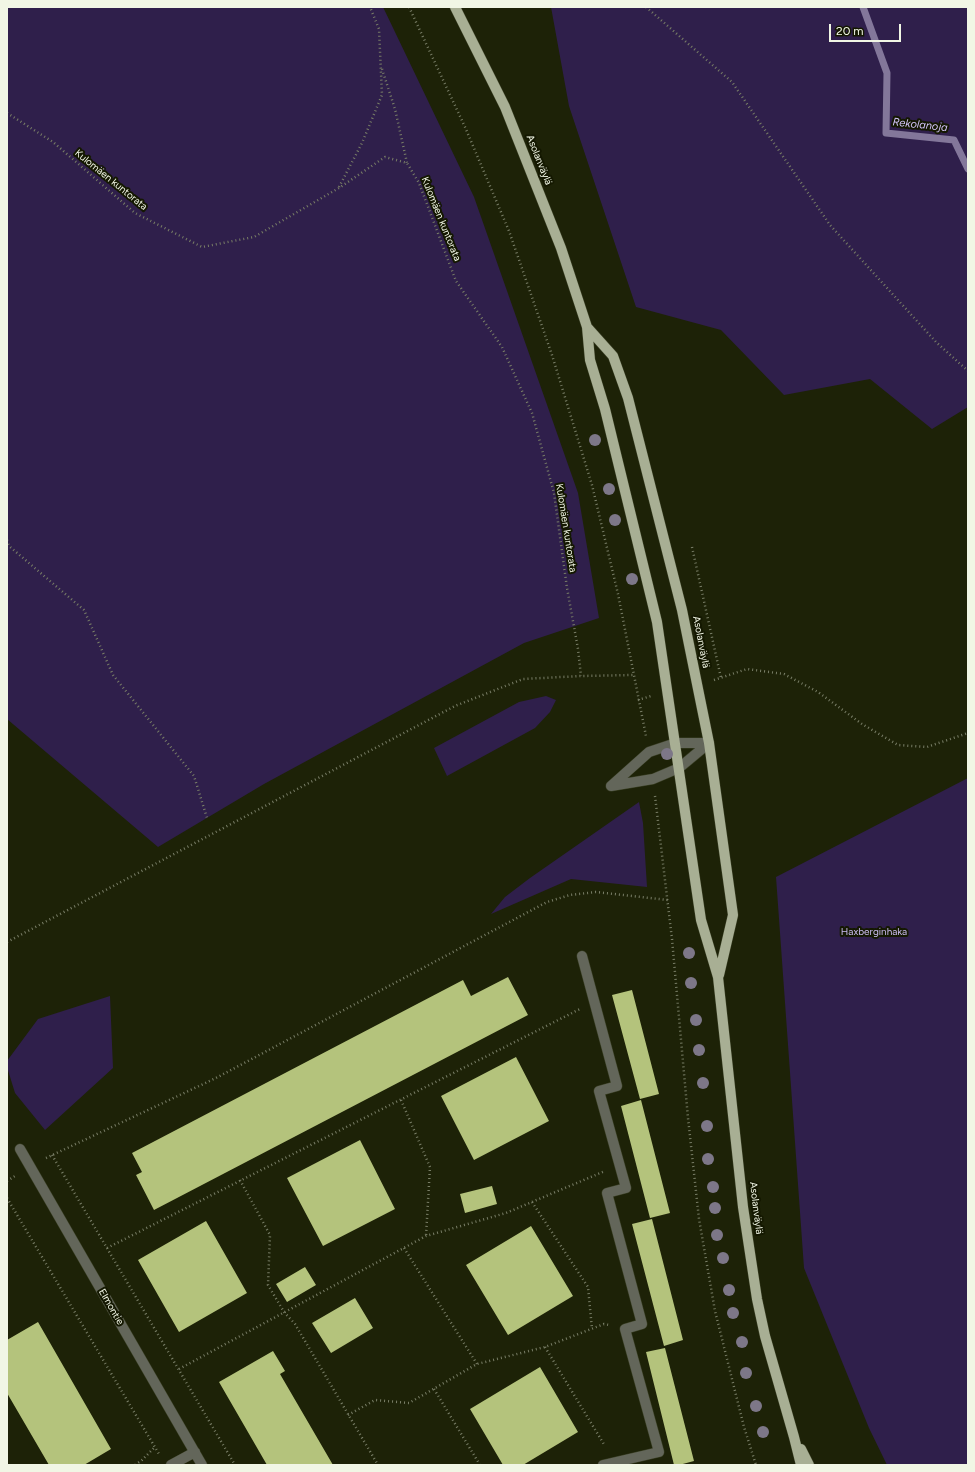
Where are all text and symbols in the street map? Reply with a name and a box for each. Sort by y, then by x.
scale bar [831,16,903,42]
text: 20 m [836,24,864,38]
water label: Rekolanoja [892,116,948,134]
street label: Asolanväylä [524,133,554,187]
street label: Kulomäen kuntorata [72,147,150,213]
street label: Kulomäen kuntorata [419,175,463,263]
street label: Kulomäen kuntorata [553,483,579,573]
street label: Asolanväylä [690,615,712,669]
park label: Haxberginhaka [841,926,907,938]
street label: Asolanväylä [747,1181,765,1235]
street label: Elmontie [96,1287,126,1327]

